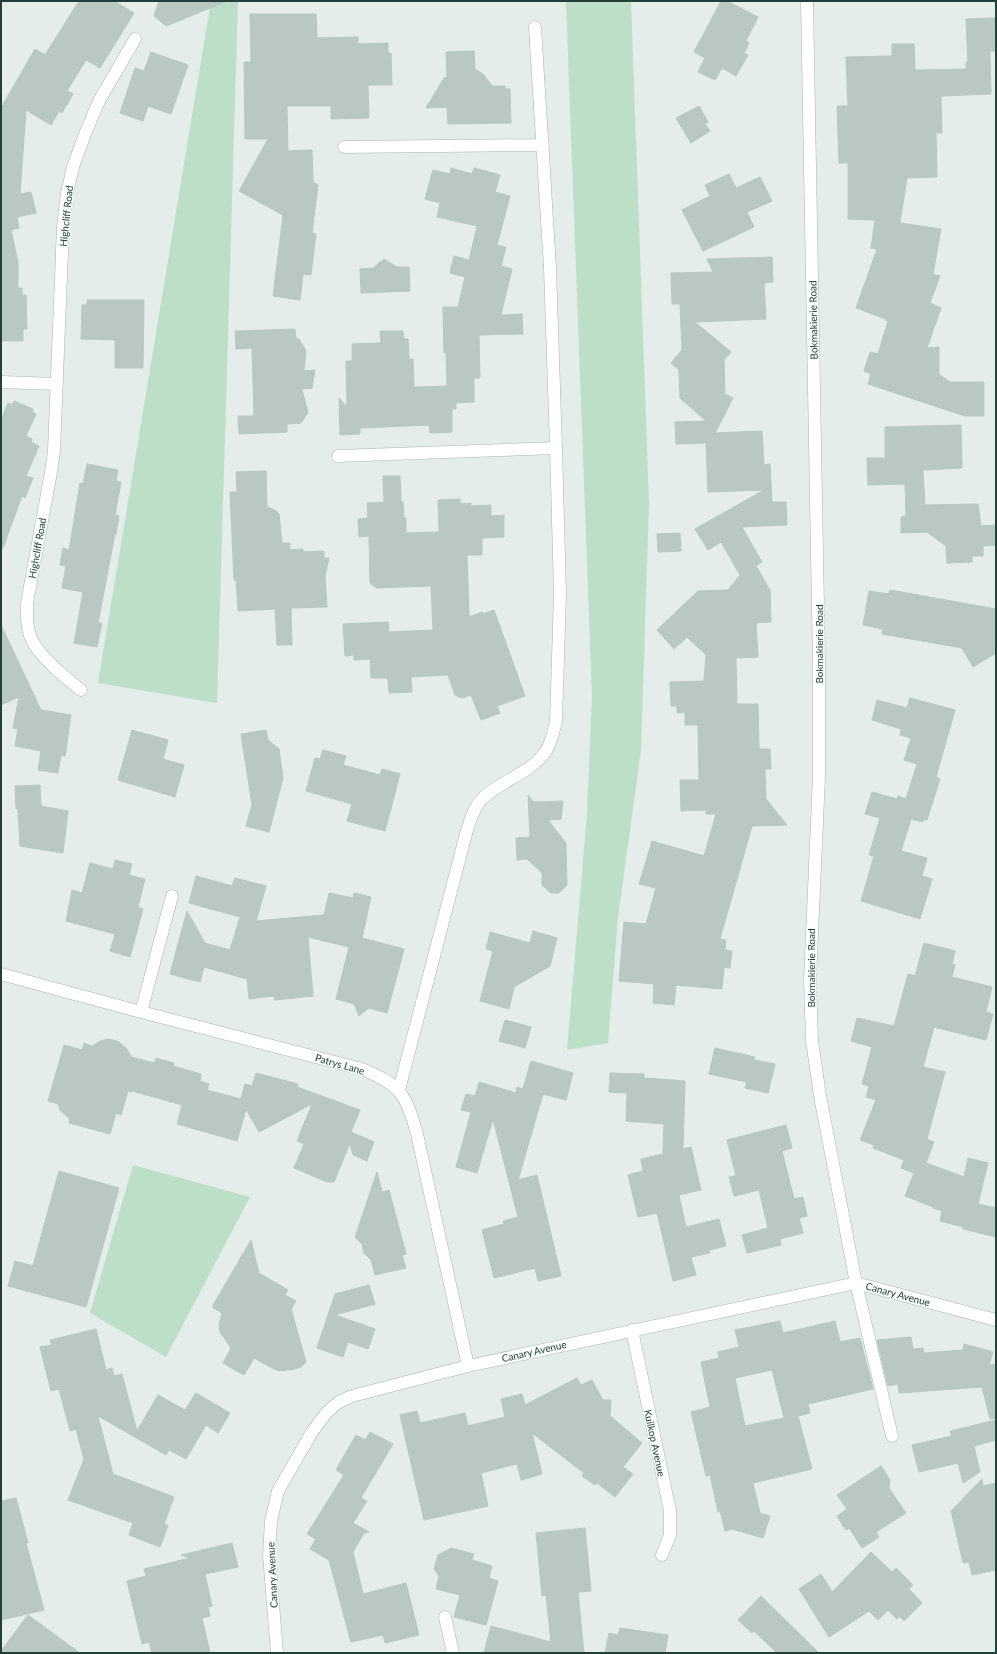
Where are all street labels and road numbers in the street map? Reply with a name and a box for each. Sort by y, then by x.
street label: Highcliff Road [57,185,75,247]
street label: Bokmakierie Road [806,280,820,360]
street label: Highcliff Road [26,517,48,579]
street label: Bokmakierie Road [813,604,825,684]
street label: Bokmakierie Road [805,928,817,1008]
street label: Patrys Lane [314,1051,366,1077]
street label: Canary Avenue [865,1280,931,1308]
street label: Canary Avenue [500,1338,568,1364]
street label: Kuilkop Avenue [642,1408,668,1478]
street label: Canary Avenue [264,1542,280,1608]

